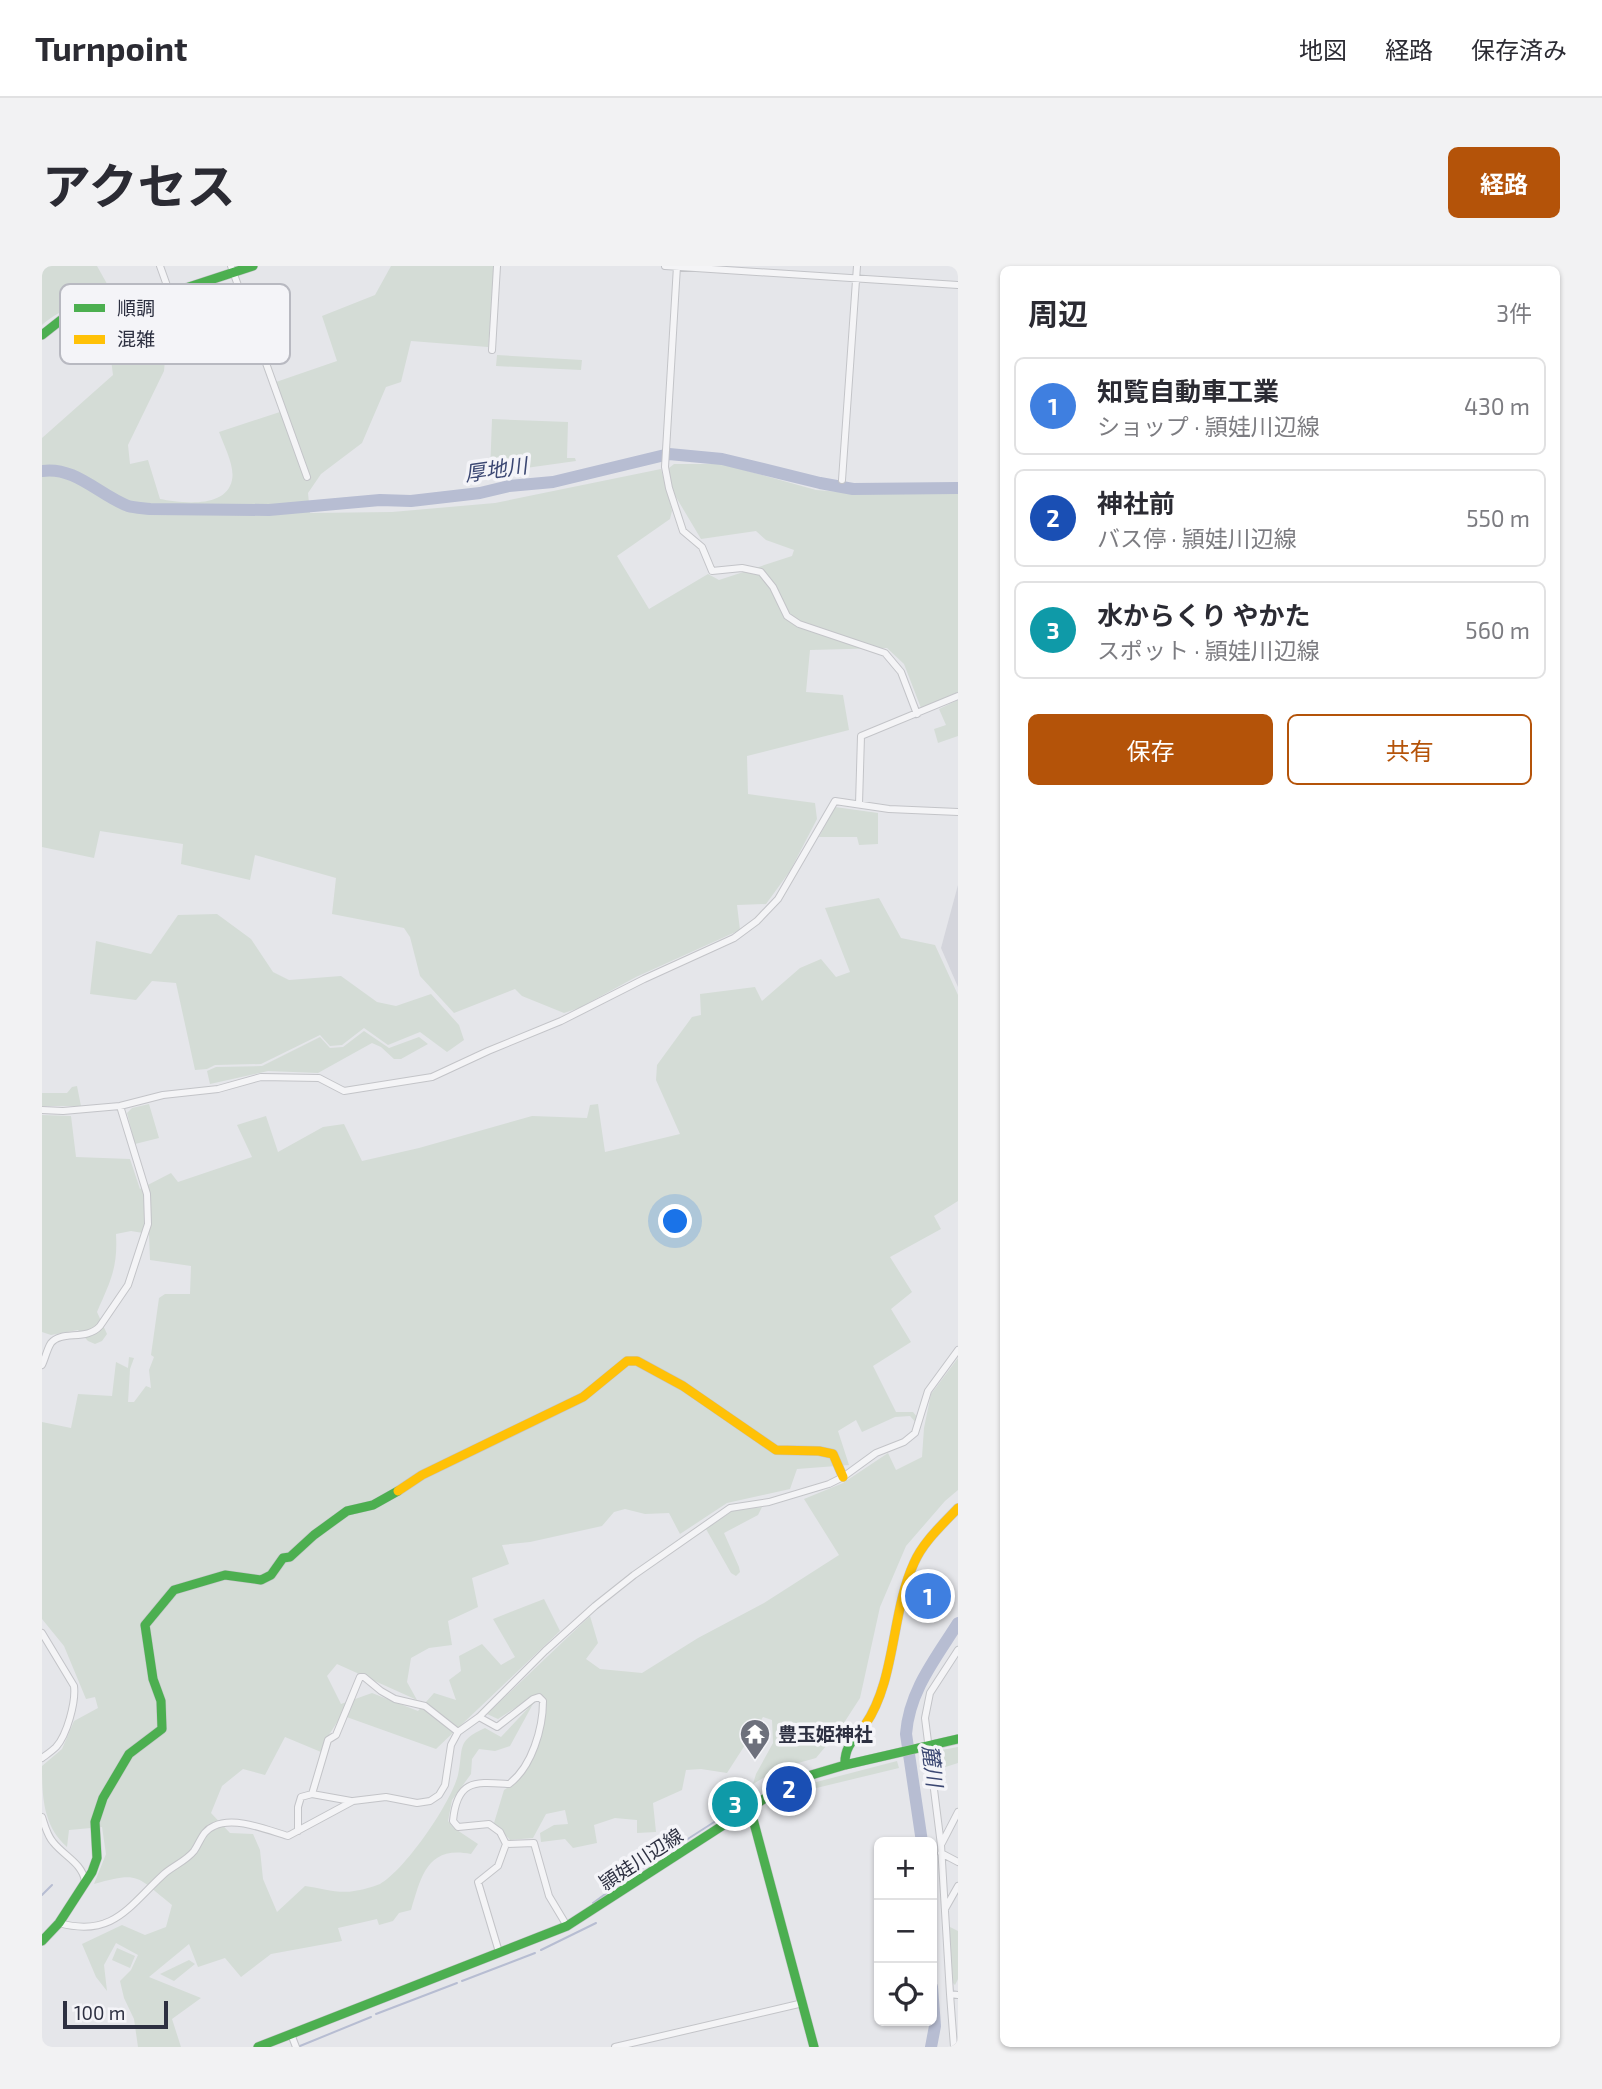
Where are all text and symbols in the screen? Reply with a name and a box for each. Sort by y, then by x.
text: Turnpoint [35,28,188,68]
text: 地図 [1299,35,1347,64]
text: 経路 [1385,35,1433,64]
text: 保存済み [1471,35,1567,64]
button: 経路 [1448,147,1560,218]
text: アクセス [42,155,236,214]
legend [60,284,290,364]
text: 周辺 [1028,295,1088,331]
text: 順調 [117,296,155,319]
text: 3件 [1496,299,1532,327]
text: 混雑 [117,327,155,350]
text: 知覧自動車工業 [1097,375,1279,406]
text: 1 [1048,392,1058,420]
text: 430 m [1464,392,1530,420]
text: ショップ · 頴娃川辺線 [1097,412,1320,440]
water label: 厚地川 [463,451,531,485]
text: 神社前 [1097,487,1175,518]
text: 2 [1046,504,1060,532]
text: 550 m [1466,504,1530,532]
text: バス停 · 頴娃川辺線 [1097,524,1297,552]
text: 水からくり やかた [1097,599,1311,630]
text: 3 [1046,616,1060,644]
text: 560 m [1465,616,1530,644]
text: スポット · 頴娃川辺線 [1097,636,1320,664]
button: 保存 [1028,714,1273,785]
button: 共有 [1287,714,1532,785]
your location [658,1204,692,1238]
pin: 1 [905,1570,951,1622]
temple icon: 豊玉姫神社 [738,1717,772,1761]
place label: 豊玉姫神社 [778,1722,873,1745]
water label: 麓川 [919,1743,949,1790]
pin: 2 [766,1763,812,1815]
pin: 3 [712,1778,758,1830]
street label: 頴娃川辺線 [595,1823,687,1894]
map controls [874,1837,937,2026]
button: + [874,1837,937,1900]
button: − [874,1900,937,1963]
button: locate [874,1963,937,2026]
scale bar [63,1998,168,2030]
text: 100 m [74,2001,125,2024]

